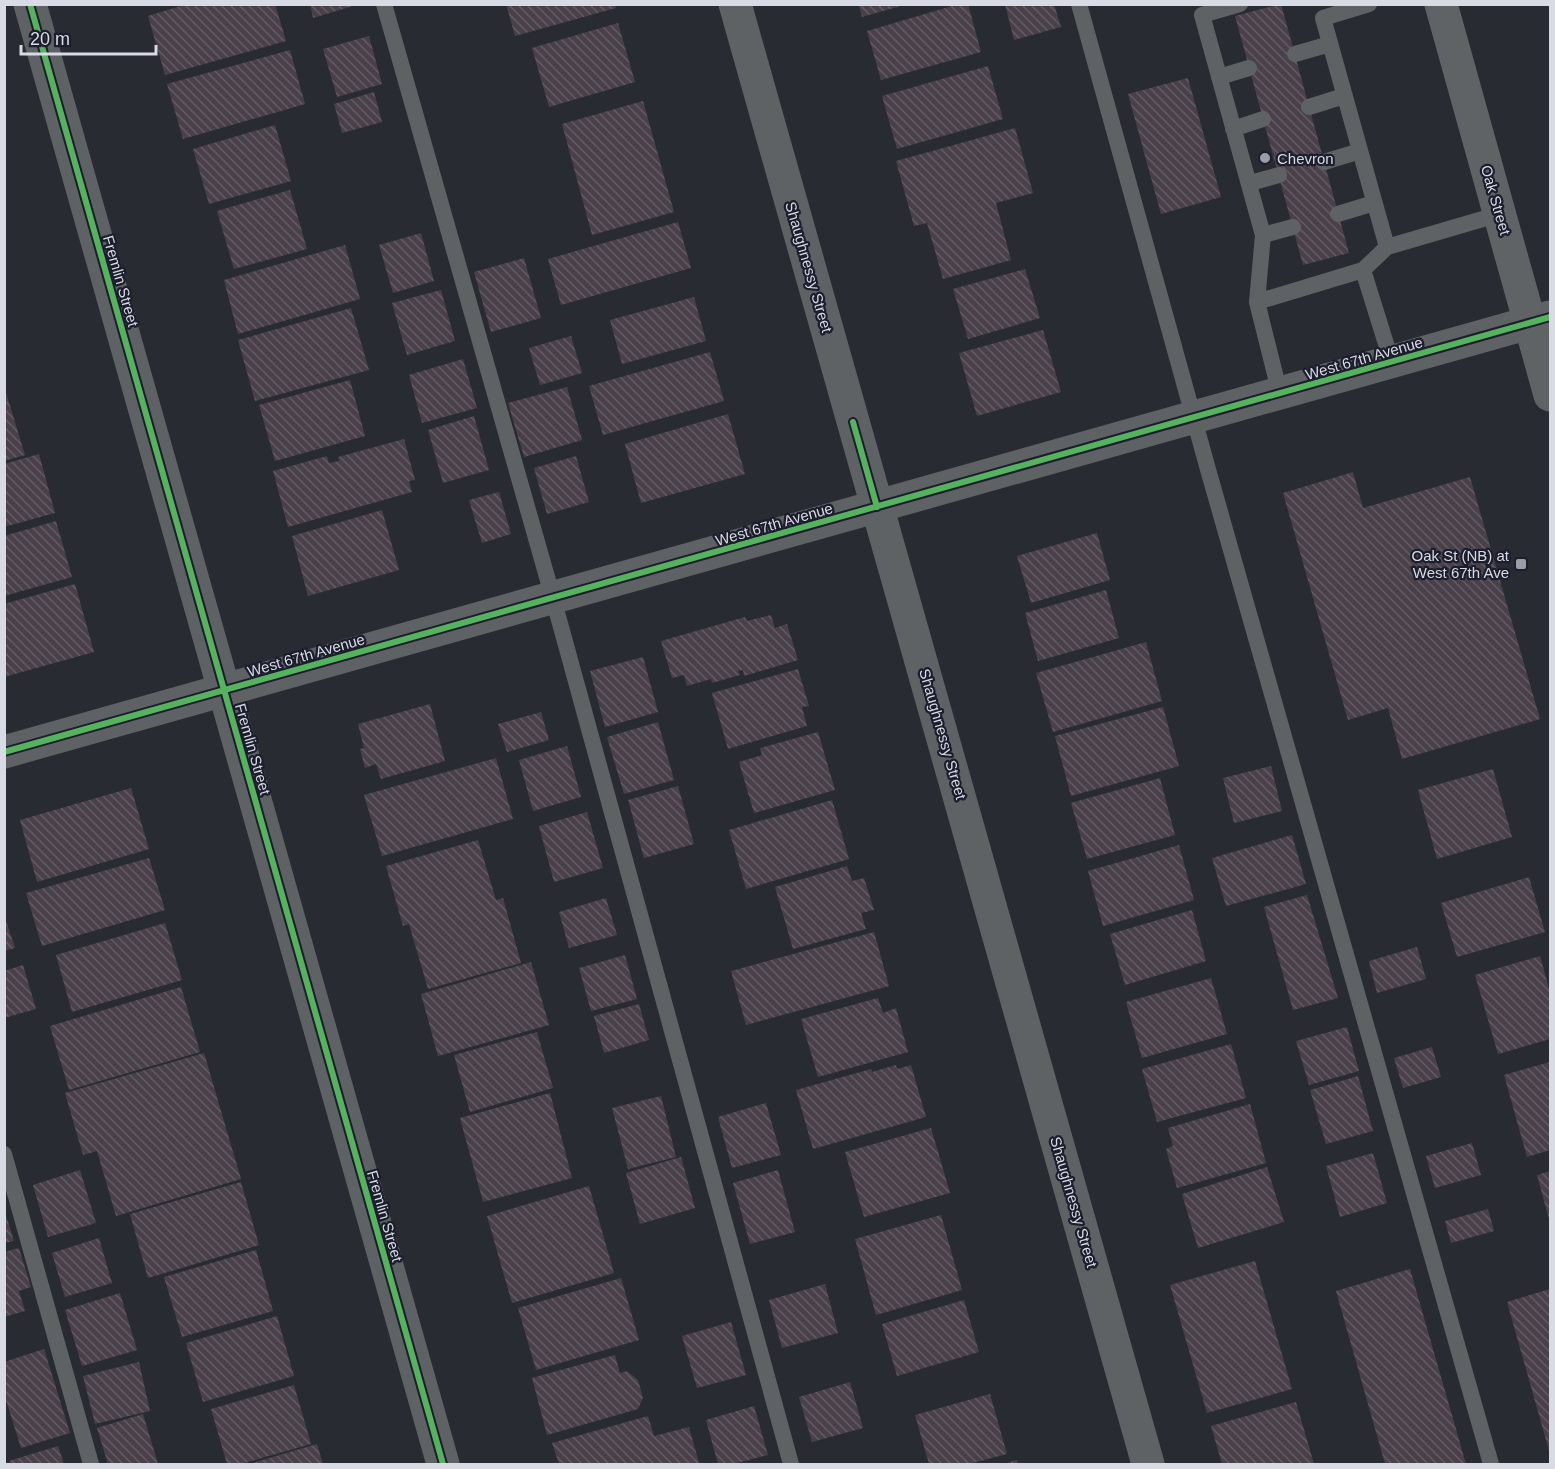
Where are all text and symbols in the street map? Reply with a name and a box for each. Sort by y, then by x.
scale bar [21,18,156,56]
text: 20 m [30,29,70,49]
place label: Chevron [1277,150,1334,167]
marker: Chevron [1258,151,1272,165]
street label: Oak Street [1478,163,1514,238]
street label: Shaughnessy Street [782,200,836,335]
street label: Fremlin Street [100,233,142,329]
street label: West 67th Avenue [1303,333,1425,383]
street label: West 67th Avenue [713,499,835,549]
place label: Oak St (NB) at West 67th Ave [1411,547,1510,581]
marker: Oak St (NB) at West 67th Ave [1514,557,1528,571]
street label: West 67th Avenue [245,630,367,680]
street label: Shaughnessy Street [916,667,970,802]
street label: Fremlin Street [232,701,274,797]
street label: Shaughnessy Street [1047,1135,1101,1270]
street label: Fremlin Street [364,1168,406,1264]

